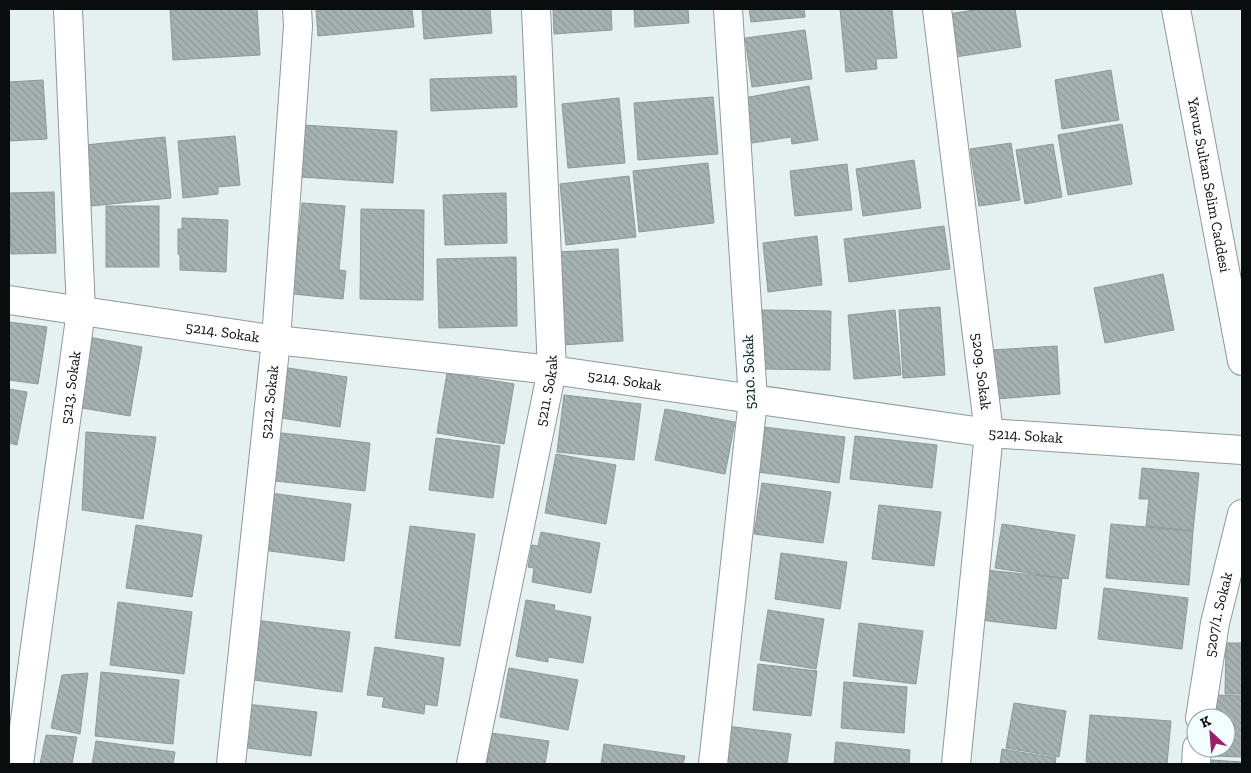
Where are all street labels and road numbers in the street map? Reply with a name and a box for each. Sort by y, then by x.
street label: Yavuz Sultan Selim Caddesi [1184,95,1234,274]
street label: 5214. Sokak [184,318,261,346]
street label: 5209. Sokak [968,332,995,411]
street label: 5210. Sokak [739,334,759,410]
street label: 5213. Sokak [57,350,84,425]
street label: 5211. Sokak [532,355,561,428]
street label: 5212. Sokak [257,364,282,440]
street label: 5214. Sokak [587,366,663,395]
street label: 5214. Sokak [988,424,1064,447]
street label: 5207/1. Sokak [1201,570,1236,659]

